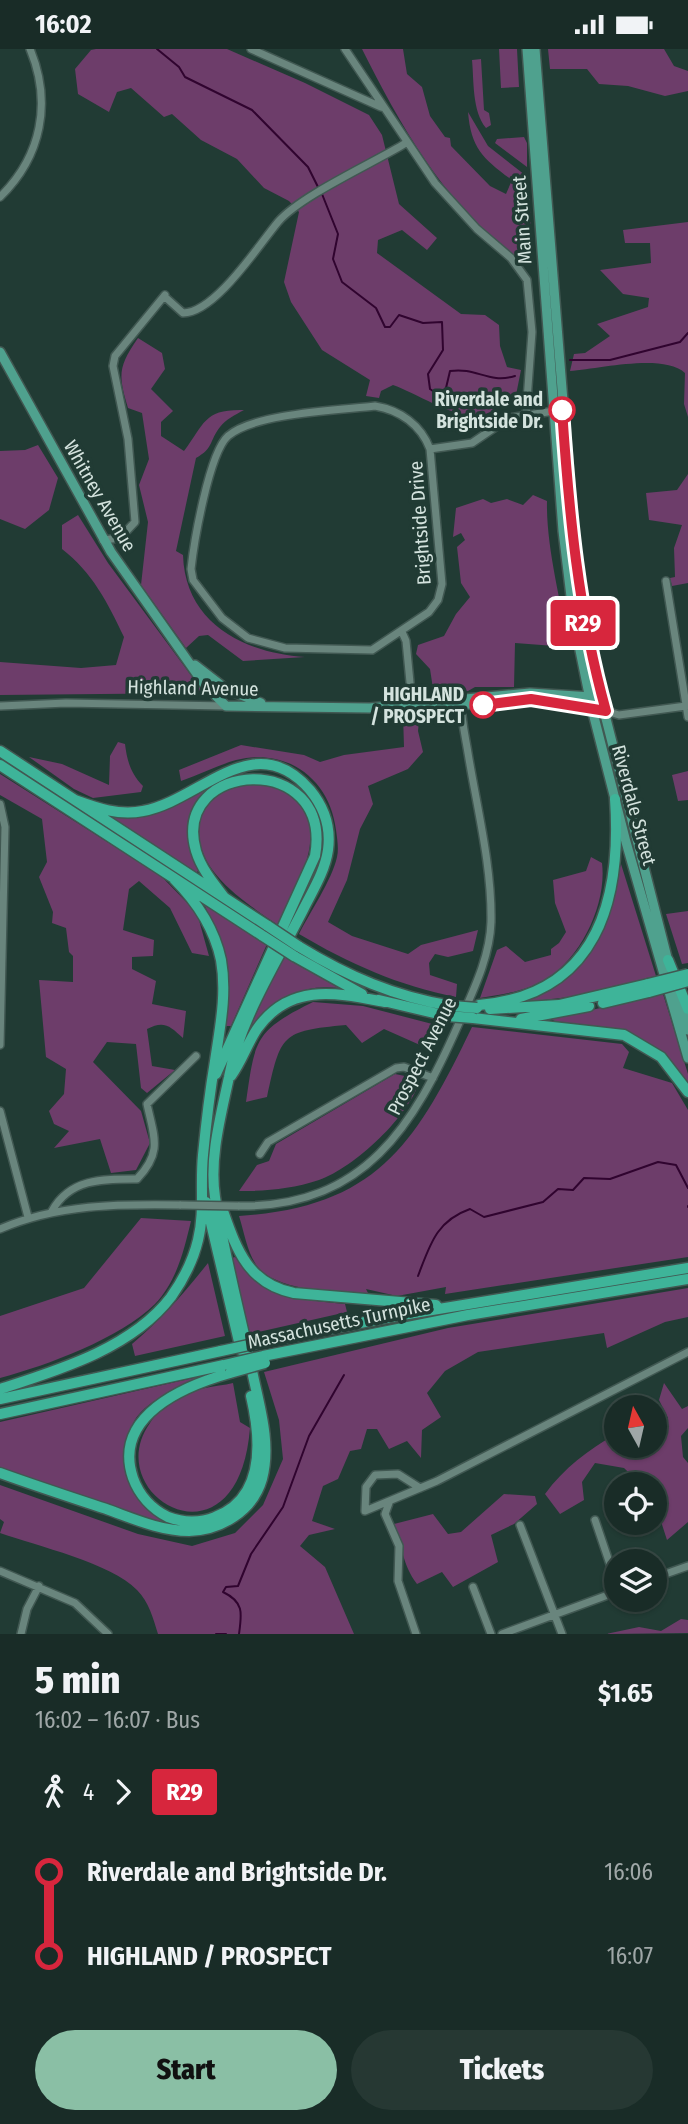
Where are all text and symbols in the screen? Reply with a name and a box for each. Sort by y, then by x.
text: 16:02 [35,9,92,40]
street label: Main Street [507,174,537,265]
place label: Riverdale and Brightside Dr. [435,388,543,433]
marker: Riverdale and Brightside Dr. [549,397,575,423]
street label: Whitney Avenue [59,436,141,556]
street label: Brightside Drive [404,460,436,586]
line badge: R29 [543,600,623,646]
text: R29 [565,609,601,637]
street label: Highland Avenue [127,675,259,701]
place label: HIGHLAND / PROSPECT [370,683,465,728]
marker: HIGHLAND / PROSPECT [470,692,496,718]
street label: Riverdale Street [607,742,661,869]
street label: Prospect Avenue [382,993,462,1119]
street label: Massachusetts Turnpike [246,1292,432,1354]
north arrow [604,1395,667,1458]
map controls [604,1395,667,1612]
button: locate [604,1472,667,1535]
button: layers [604,1549,667,1612]
text: 5 min [35,1657,120,1703]
text: $1.65 [598,1678,653,1709]
text: 16:02 – 16:07 · Bus [35,1706,200,1734]
icon: walk [35,1773,73,1811]
icon: forward [104,1773,142,1811]
text: 4 [83,1778,94,1806]
text: R29 [166,1778,203,1806]
text: Riverdale and Brightside Dr. [87,1857,387,1888]
text: 16:06 [604,1858,653,1886]
text: HIGHLAND / PROSPECT [87,1941,331,1972]
text: 16:07 [607,1942,653,1970]
button: Start [35,2030,337,2110]
button: Tickets [351,2030,653,2110]

